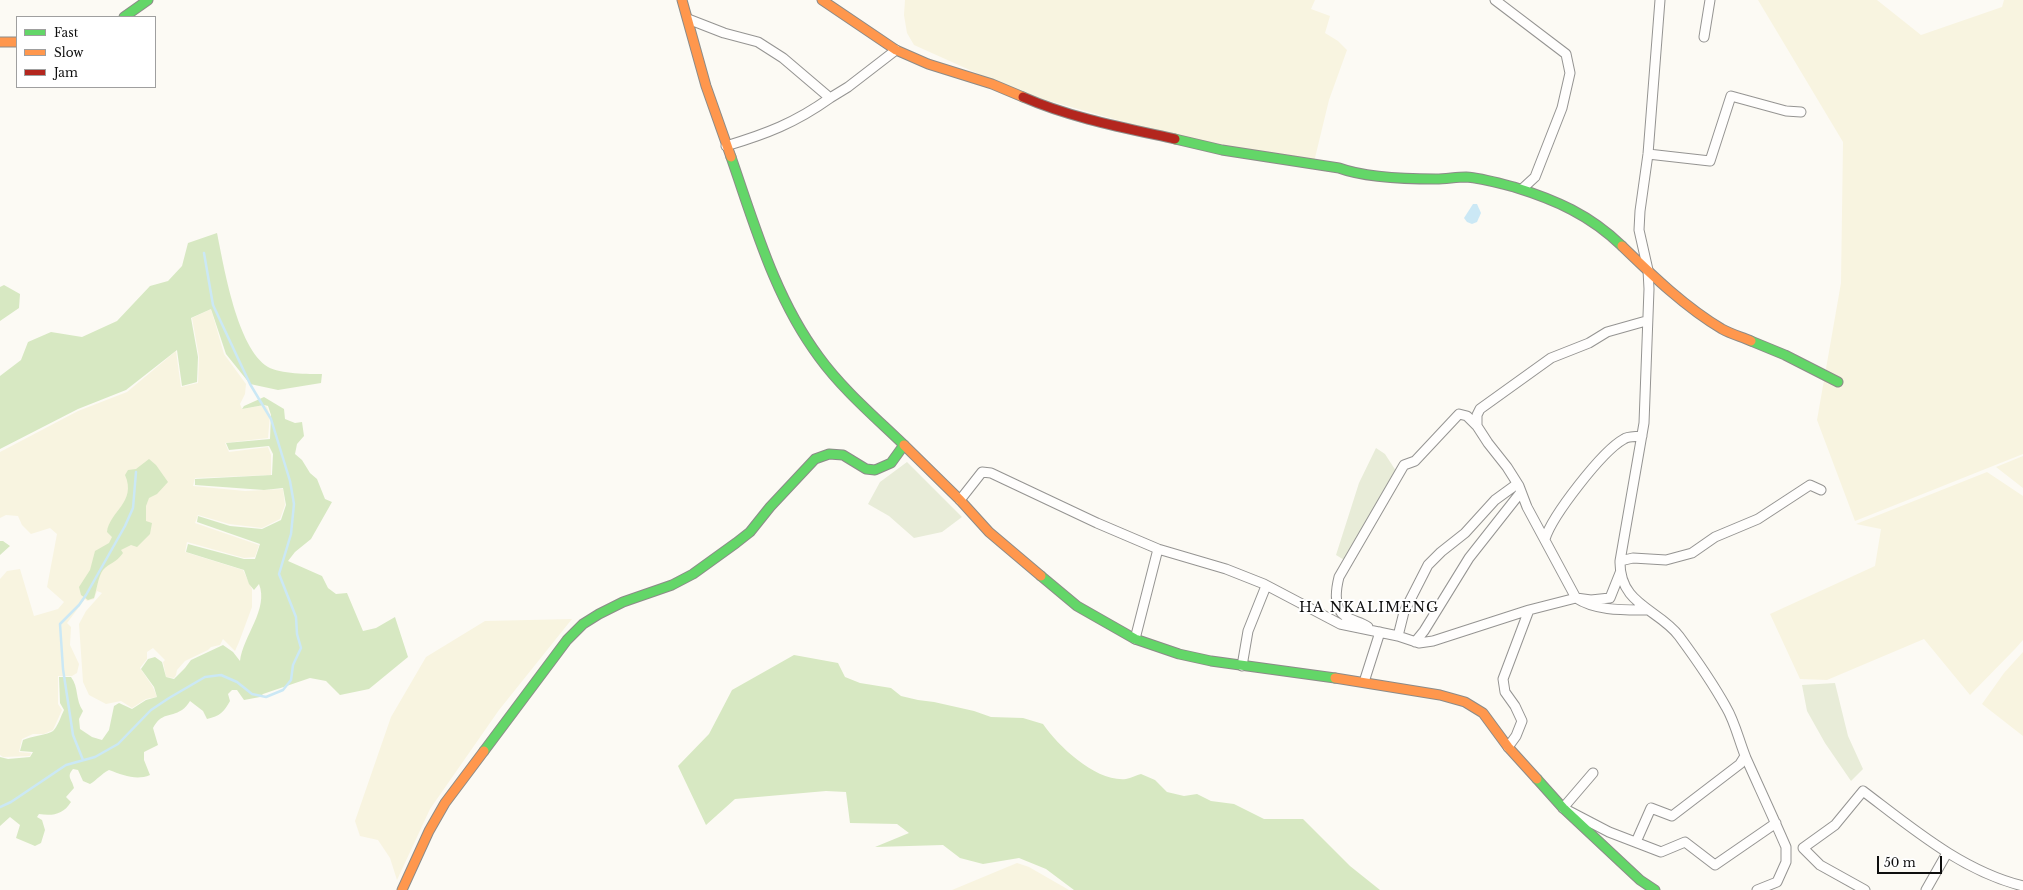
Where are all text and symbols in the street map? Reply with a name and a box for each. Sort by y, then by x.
legend [16,16,156,88]
text: Fast [54,25,78,40]
text: Slow [54,45,83,60]
text: Jam [54,65,78,80]
district label: HA NKALIMENG [1299,600,1439,616]
scale bar [1879,848,1944,874]
text: 50 m [1884,855,1916,870]

